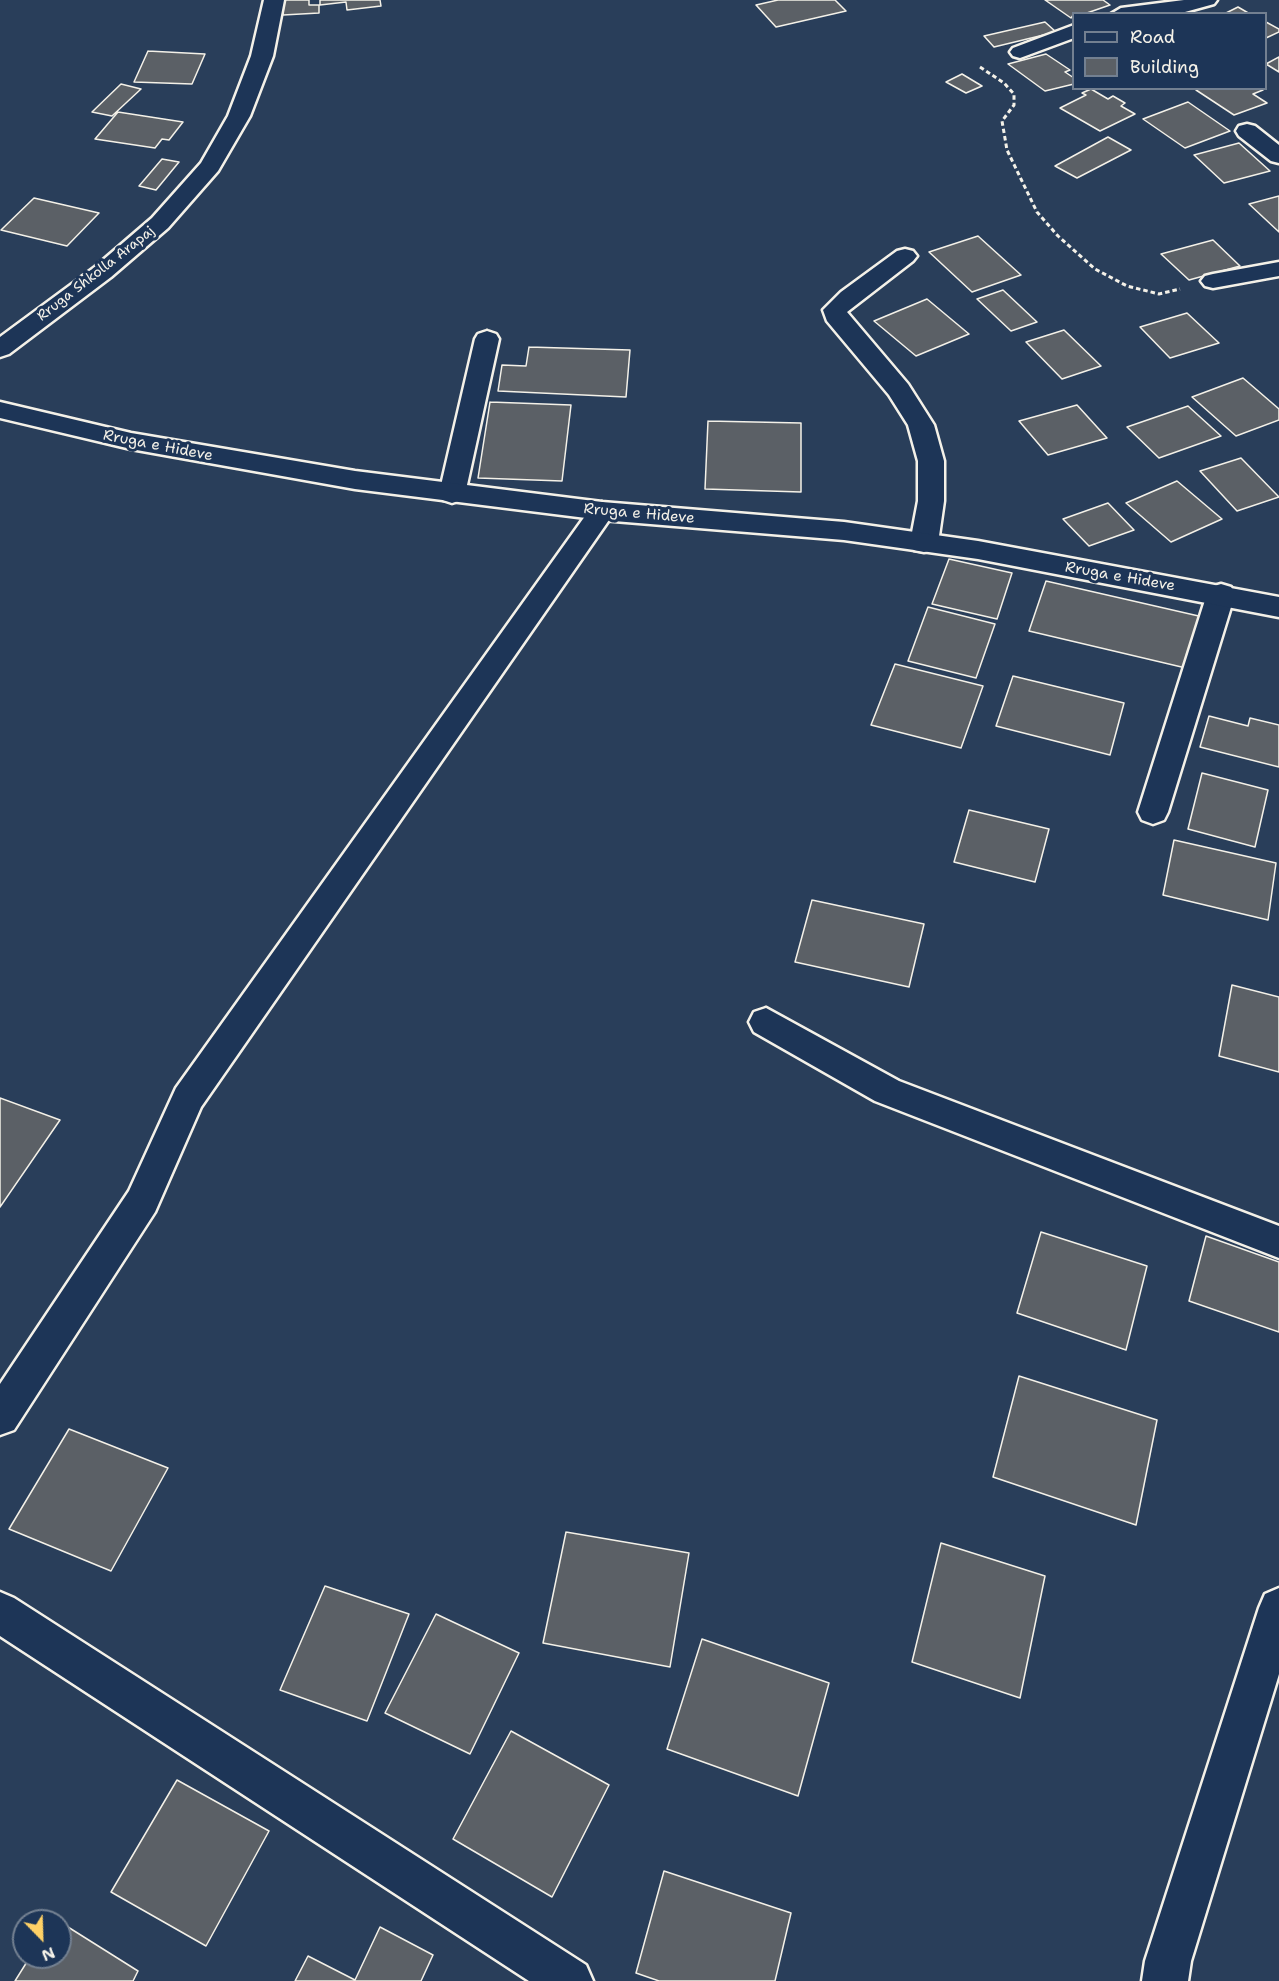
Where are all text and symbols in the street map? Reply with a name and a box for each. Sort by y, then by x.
legend [1072,12,1267,90]
text: Road [1130,25,1175,49]
text: Building [1130,55,1199,79]
street label: Rruga Shkolla Arapaj [34,223,158,325]
street label: Rruga e Hideve [102,427,214,465]
street label: Rruga e Hideve [583,500,695,528]
street label: Rruga e Hideve [1064,558,1176,596]
north arrow [12,1909,72,1969]
text: N [39,1942,58,1966]

